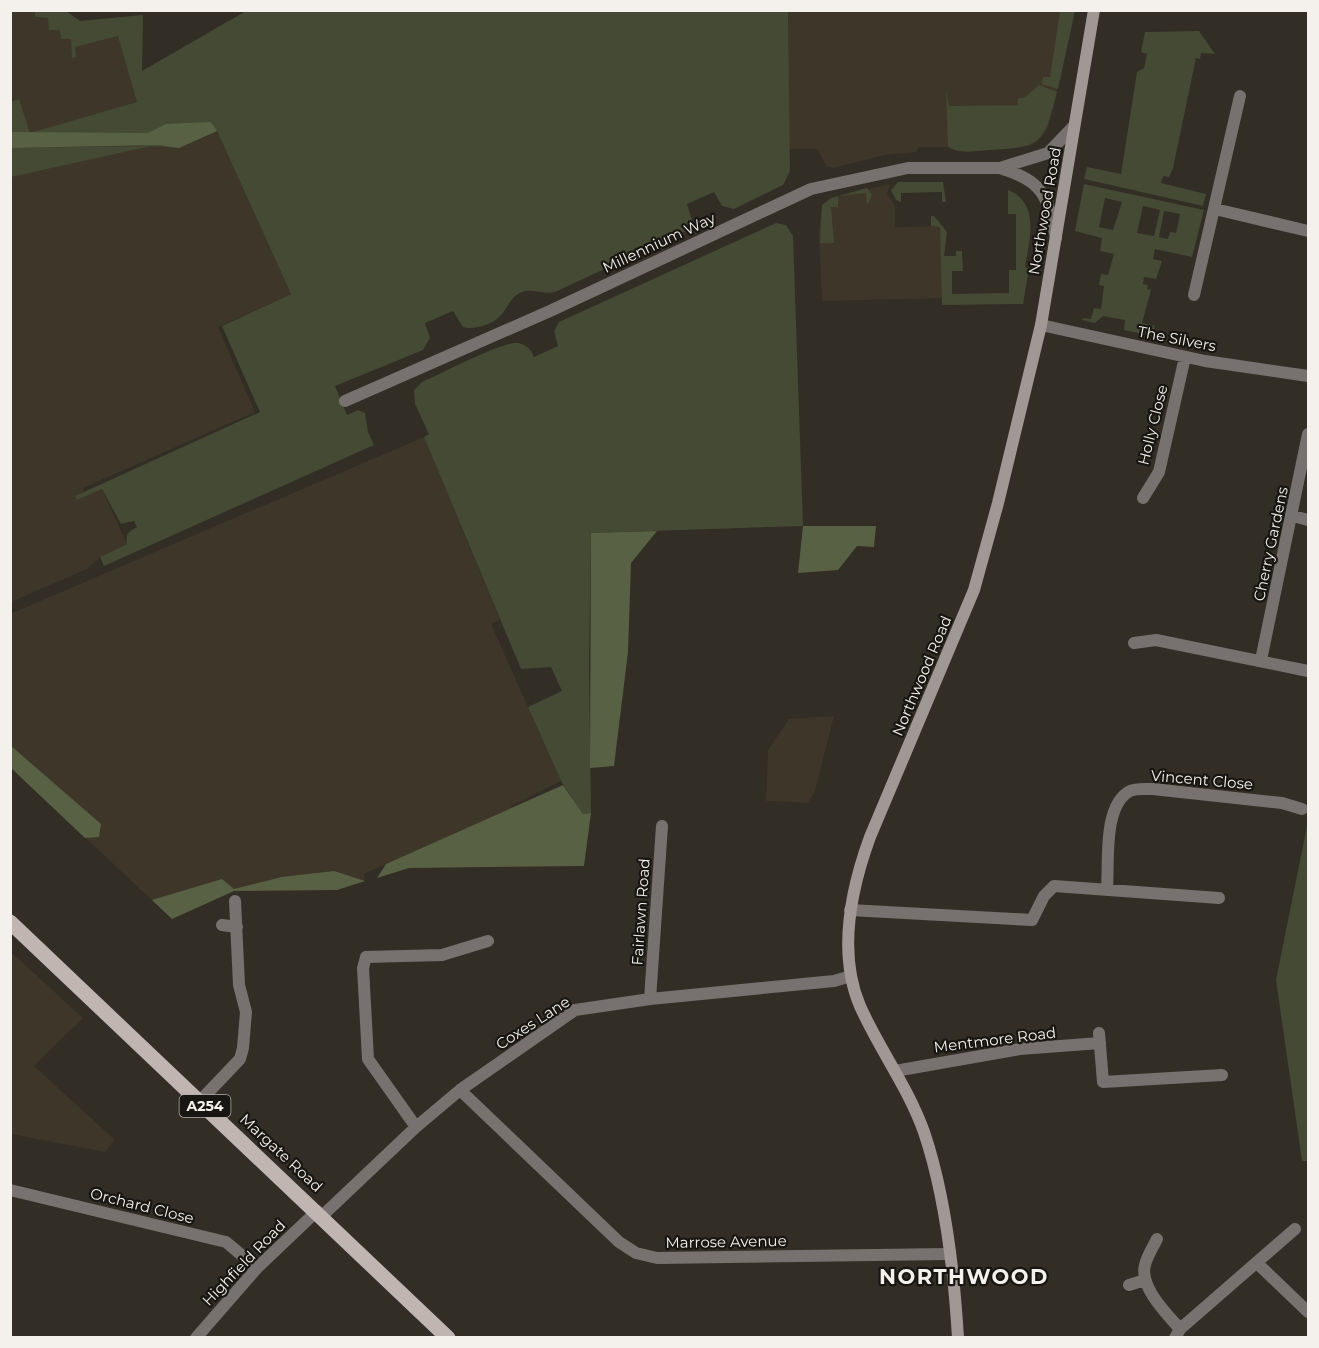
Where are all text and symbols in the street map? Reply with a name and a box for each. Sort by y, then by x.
street label: Northwood Road [1024,146,1065,276]
street label: Millennium Way [599,208,719,277]
street label: The Silvers [1136,322,1218,355]
street label: Holly Close [1133,383,1172,467]
street label: Cherry Gardens [1249,485,1292,603]
street label: Northwood Road [888,613,955,739]
street label: Vincent Close [1150,766,1254,793]
street label: Fairlawn Road [627,858,654,966]
street label: Coxes Lane [492,992,573,1054]
street label: Mentmore Road [933,1023,1057,1056]
road number: A254 [180,1095,230,1117]
street label: Margate Road [236,1109,327,1196]
street label: Orchard Close [88,1183,196,1228]
street label: Highfield Road [198,1216,289,1310]
street label: Marrose Avenue [665,1231,787,1252]
district label: NORTHWOOD [879,1264,1049,1289]

